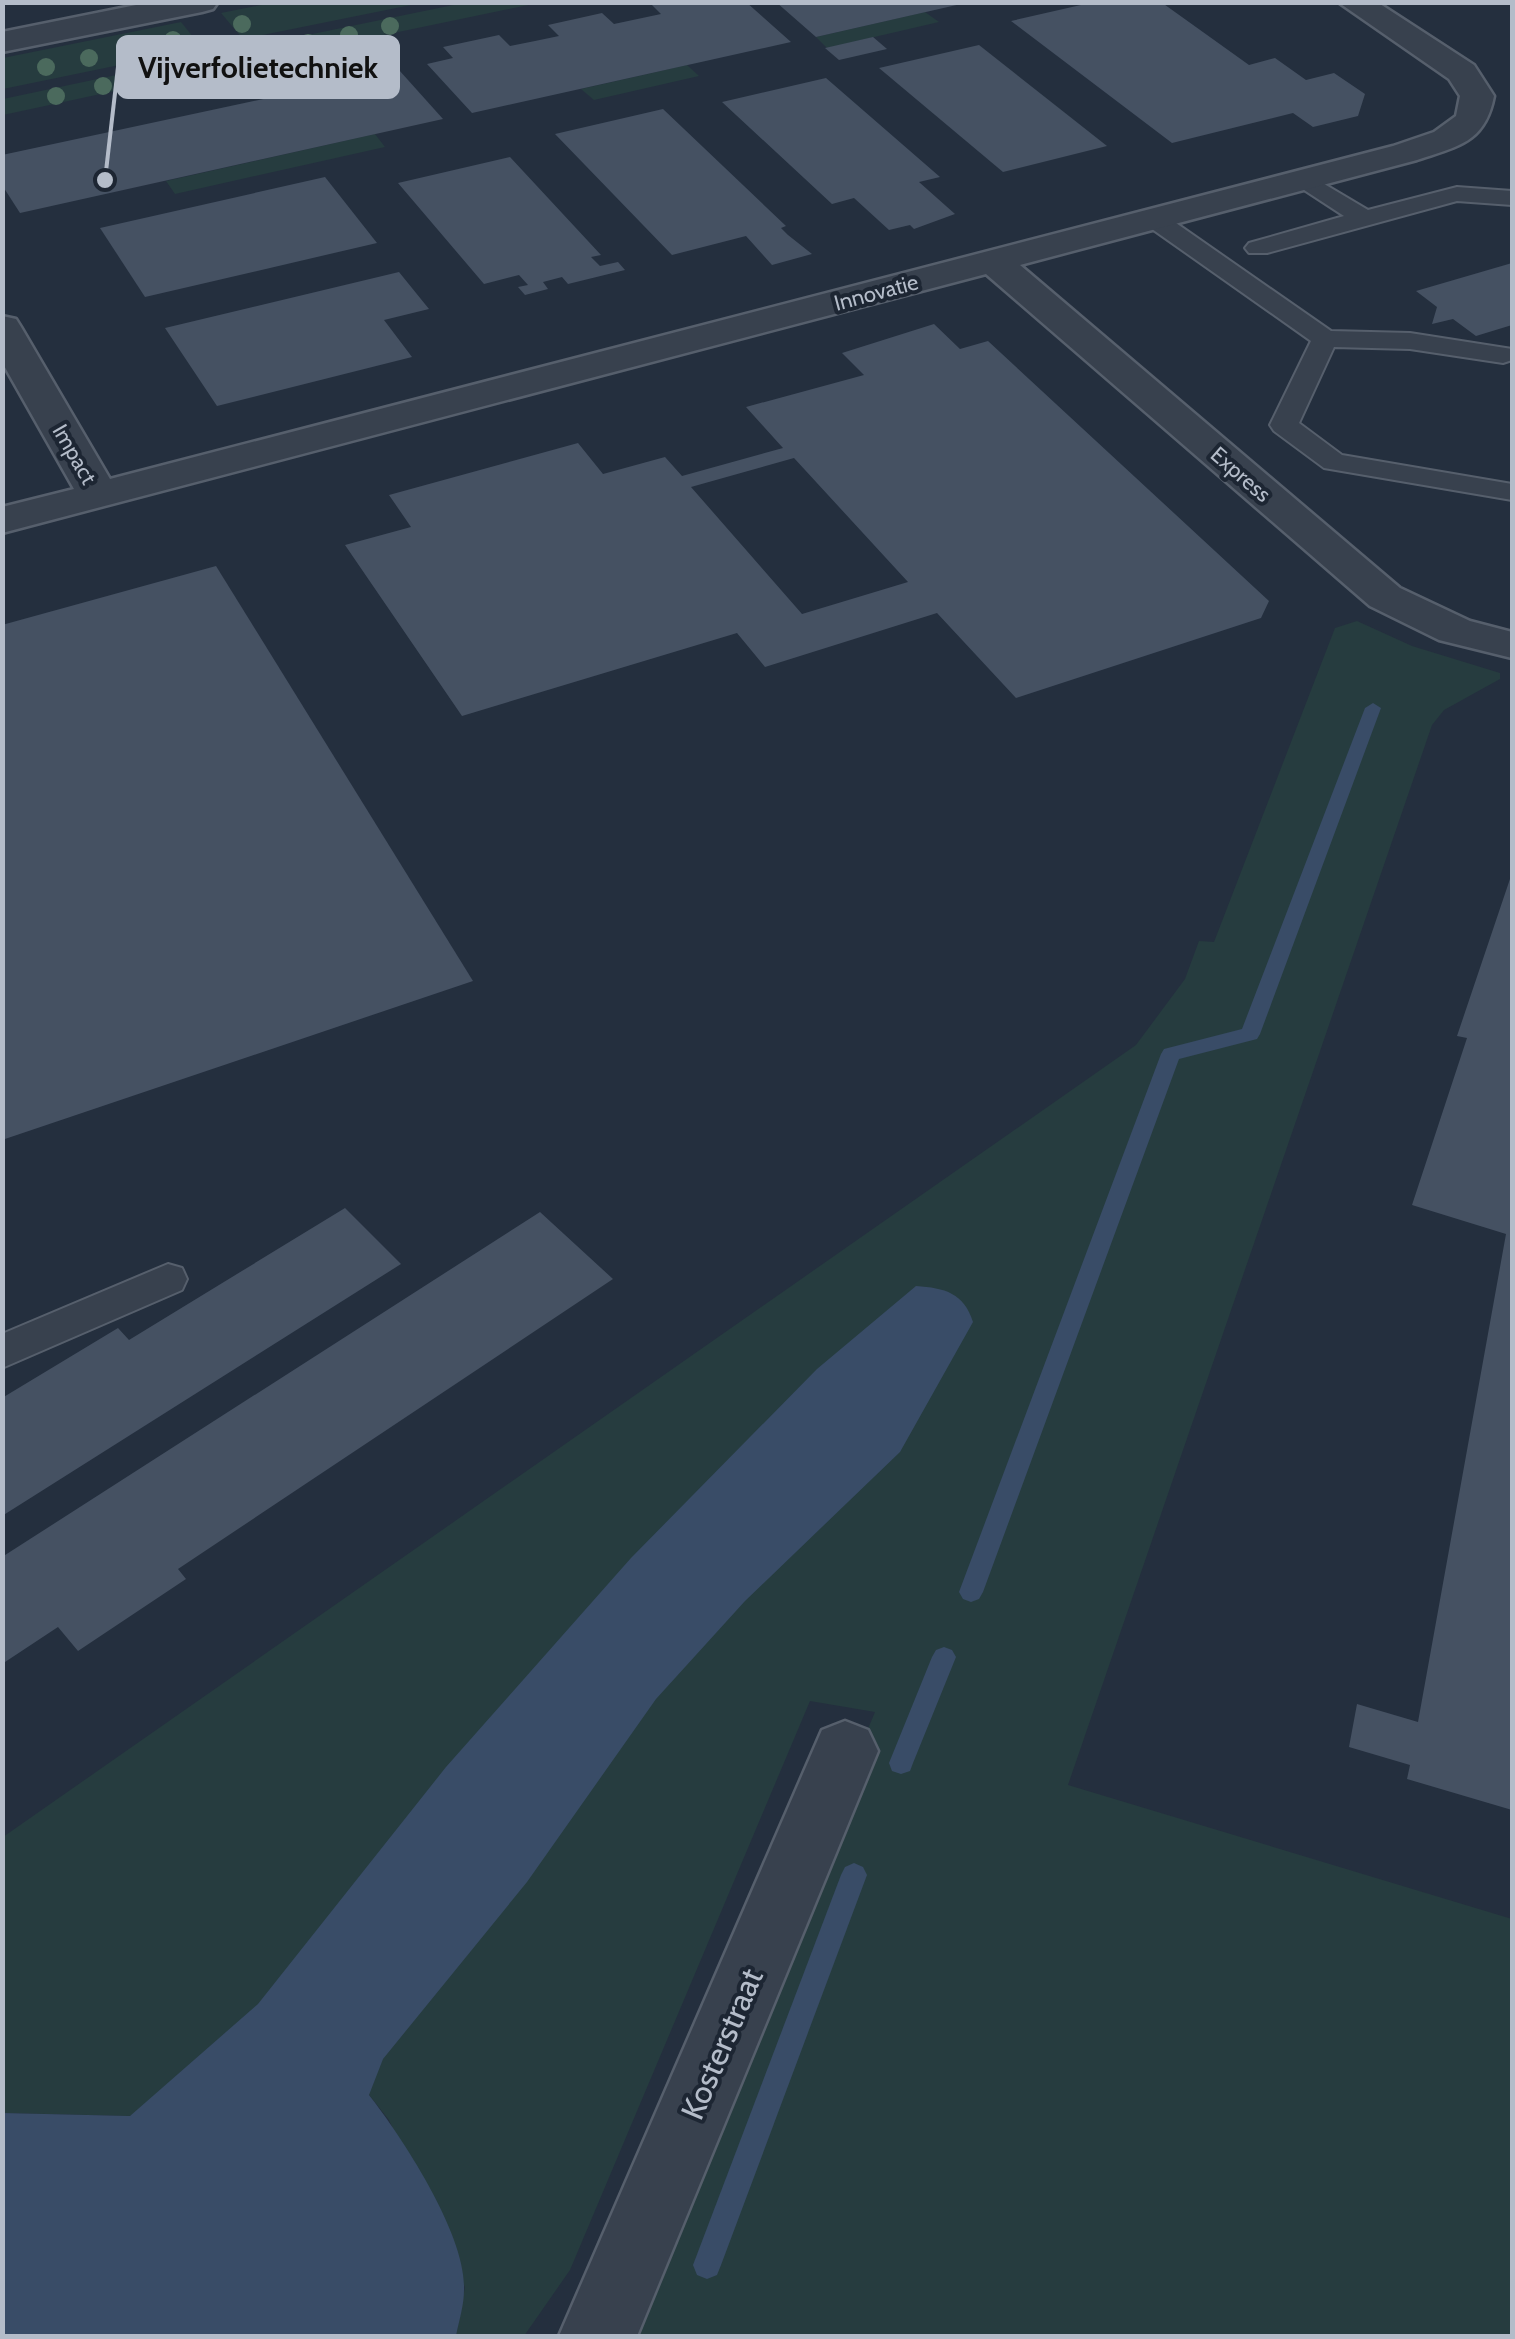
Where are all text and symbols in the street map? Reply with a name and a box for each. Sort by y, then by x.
callout: Vijverfolietechniek [118,37,398,97]
text: Vijverfolietechniek [138,49,379,86]
street label: Innovatie [831,268,921,317]
street label: Impact [47,419,103,490]
street label: Express [1205,441,1276,508]
street label: Kosterstraat [672,1962,771,2125]

